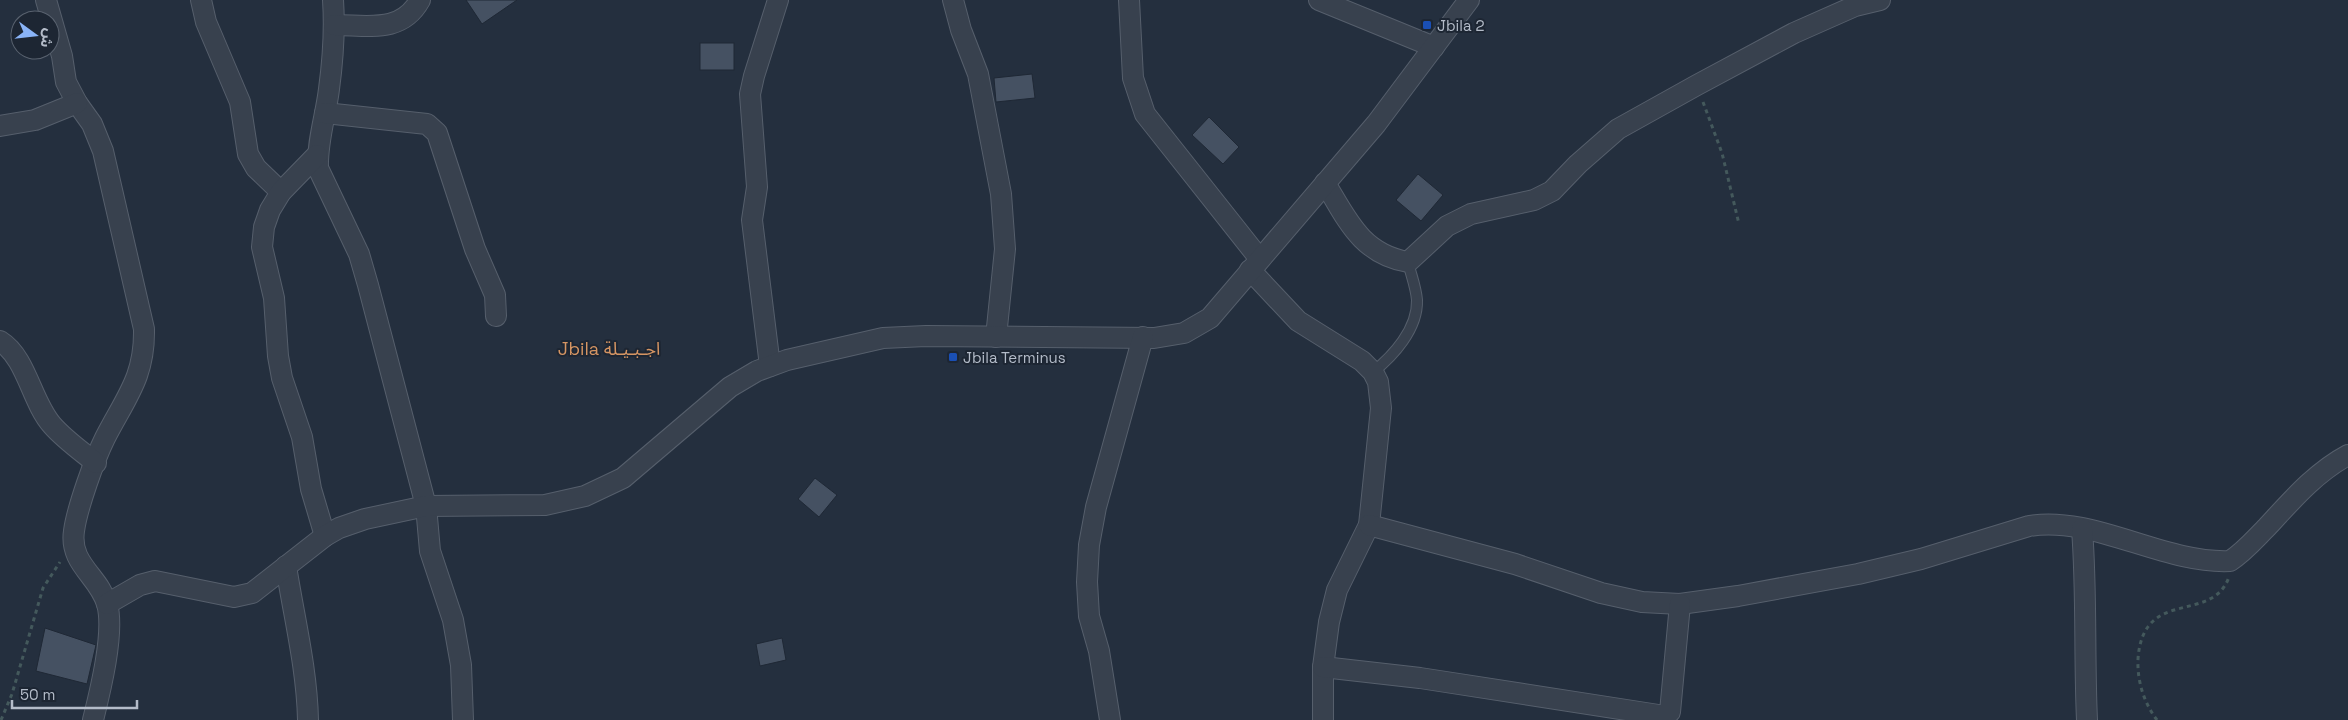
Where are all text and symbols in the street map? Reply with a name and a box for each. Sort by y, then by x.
north arrow [10,10,60,60]
place label: Jbila 2 [1437,16,1484,35]
marker: Jbila 2 [1421,19,1433,31]
text: ش [36,27,59,50]
district label: Jbila اجـبـيـلة [558,337,660,360]
place label: Jbila Terminus [963,348,1066,367]
marker: Jbila Terminus [947,351,959,363]
scale bar [12,678,138,710]
text: 50 m [20,685,55,704]

